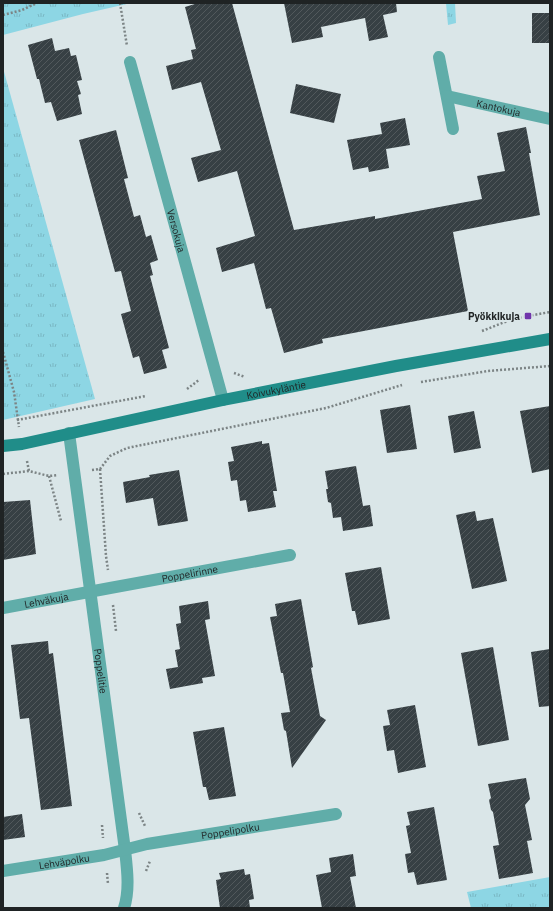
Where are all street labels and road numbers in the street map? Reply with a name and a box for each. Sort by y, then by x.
street label: Kantokuja [475,96,523,119]
street label: Versokuja [164,208,189,254]
street label: Koivukyläntie [245,377,307,402]
street label: Poppelirinne [161,562,219,585]
street label: Lehväkuja [23,589,70,610]
street label: Poppelitie [91,648,110,695]
street label: Poppelipolku [200,820,260,842]
street label: Lehväpolku [38,851,91,872]

